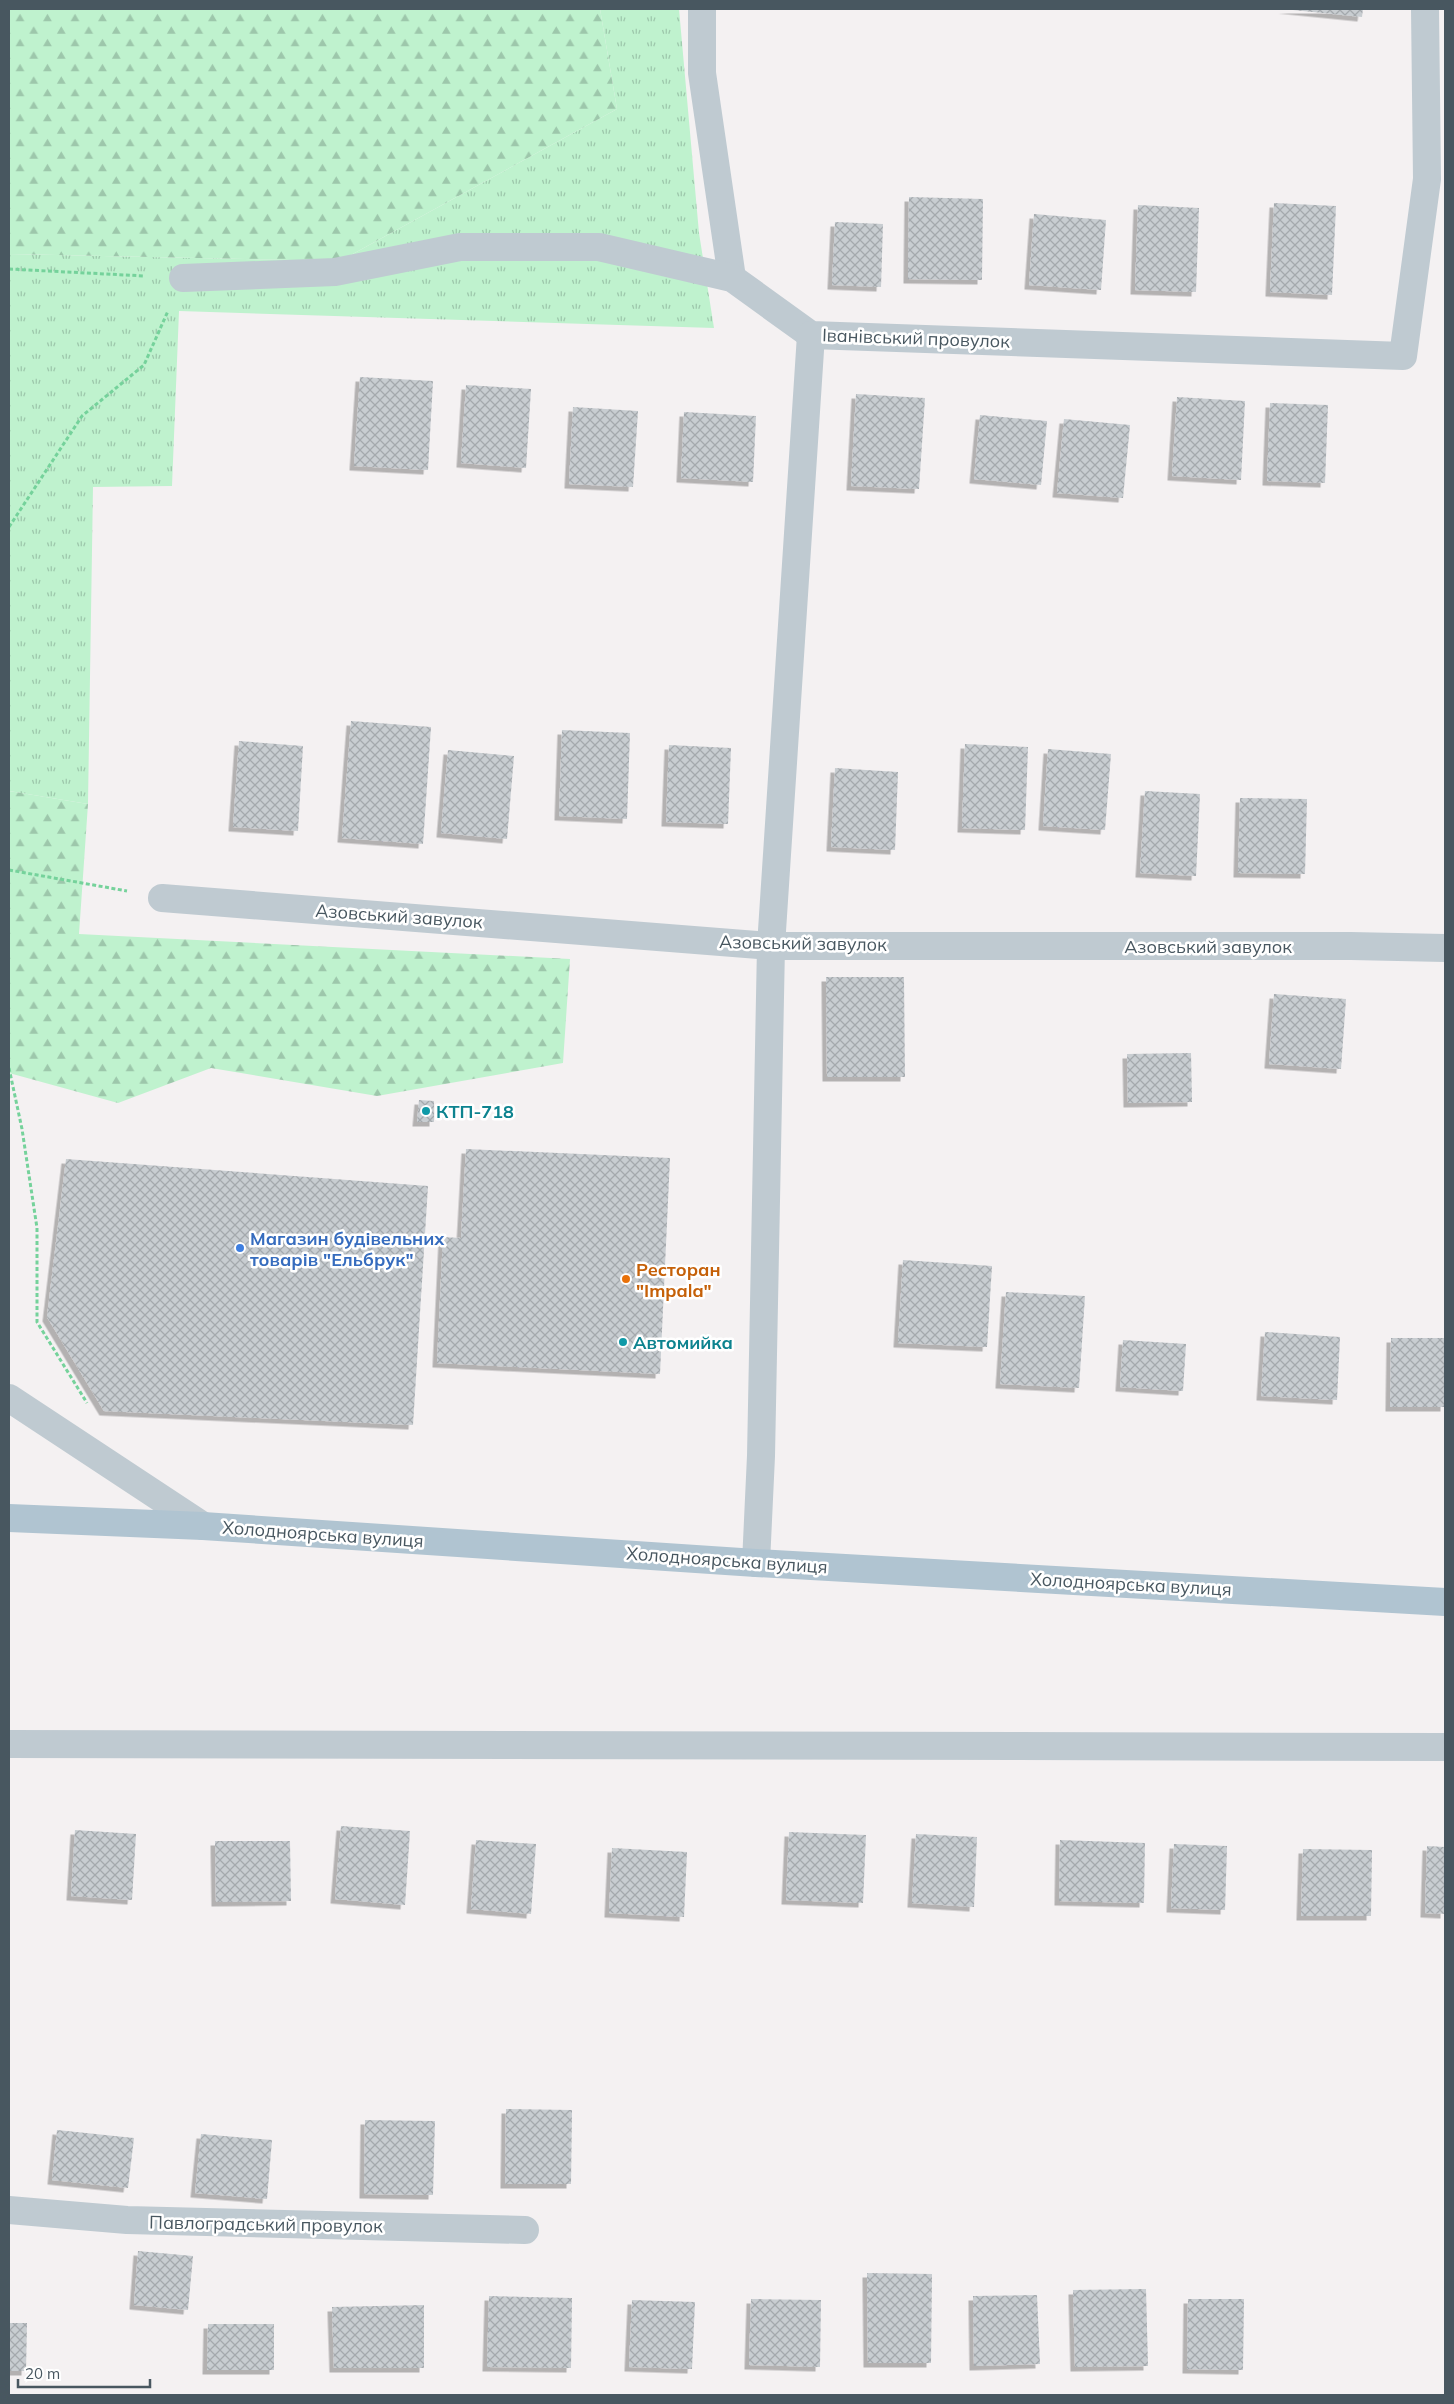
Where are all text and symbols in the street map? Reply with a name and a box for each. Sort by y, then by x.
street label: Іванівський провулок [822,323,1011,353]
street label: Азовський завулок [315,899,484,933]
street label: Азовський завулок [719,930,887,956]
street label: Азовський завулок [1124,935,1292,958]
place label: КТП-718 [436,1100,514,1123]
marker: КТП-718 [420,1105,432,1117]
place label: Магазин будівельних товарів "Ельбрук" [250,1227,445,1271]
marker: Магазин будівельних товарів "Ельбрук" [234,1242,246,1254]
place label: Ресторан "Impala" [636,1258,721,1302]
marker: Ресторан "Impala" [620,1273,632,1285]
place label: Автомийка [633,1331,733,1354]
marker: Автомийка [617,1336,629,1348]
street label: Холодноярська вулиця [222,1515,424,1553]
street label: Холодноярська вулиця [626,1541,828,1579]
street label: Холодноярська вулиця [1030,1567,1232,1601]
street label: Павлоградський провулок [149,2210,383,2238]
scale bar [18,2356,150,2388]
text: 20 m [25,2364,60,2383]

